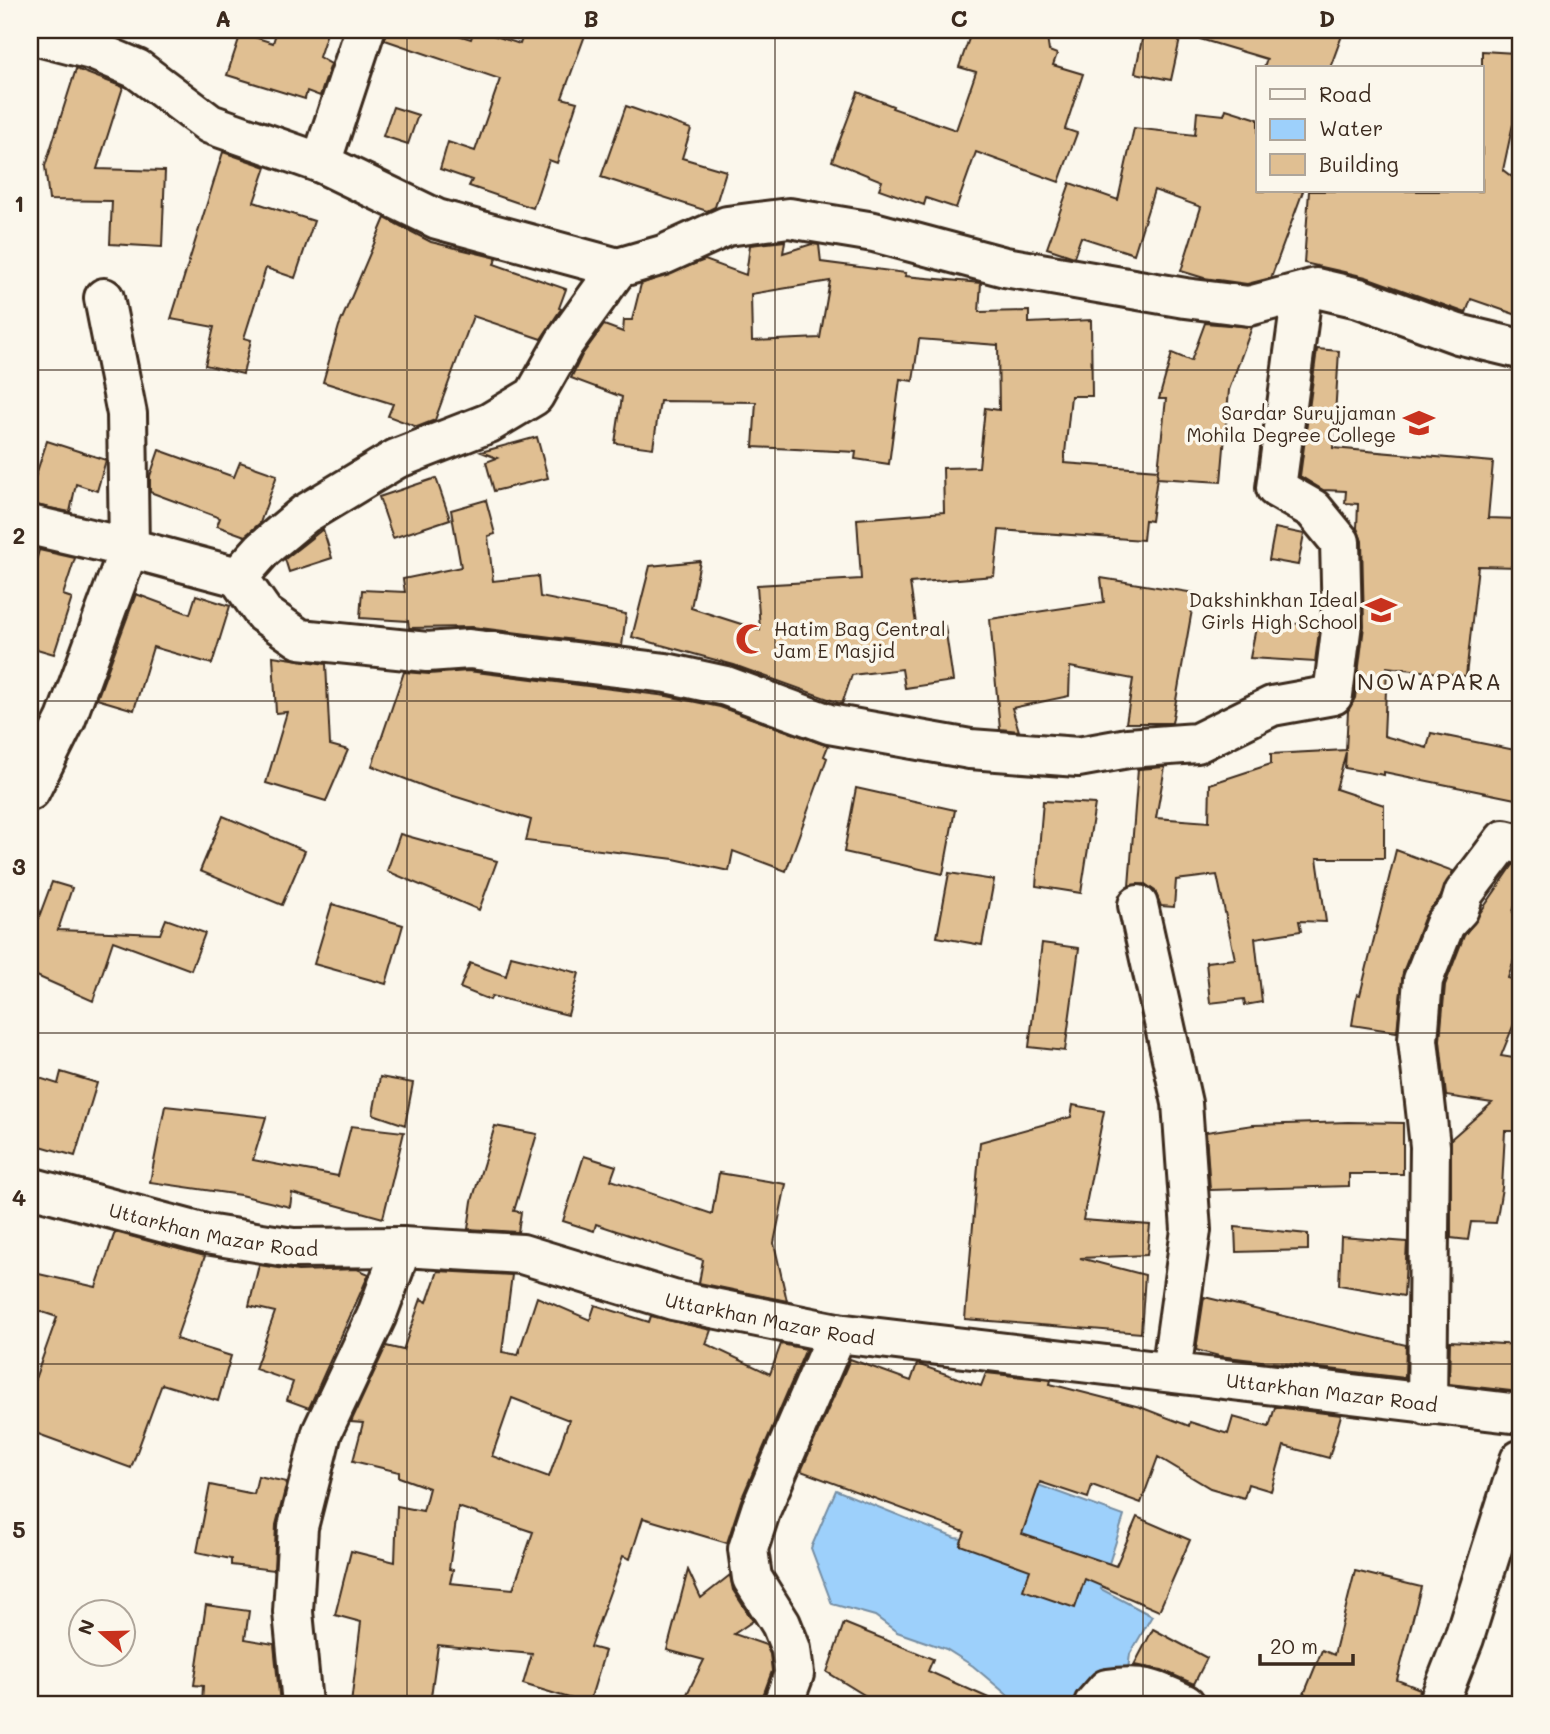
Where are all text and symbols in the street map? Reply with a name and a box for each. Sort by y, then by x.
text: A [215,3,231,33]
text: B [583,3,599,33]
text: C [950,3,968,33]
text: D [1319,3,1335,33]
legend [1256,66,1484,192]
text: Road [1319,80,1371,107]
text: Water [1319,114,1383,141]
text: Building [1319,150,1399,177]
text: 1 [14,188,24,218]
place label: Sardar Surujjaman Mohila Degree College [1186,400,1396,447]
school or university icon: Sardar Surujjaman Mohila Degree College [1402,406,1436,440]
text: 2 [13,520,25,550]
place label: Dakshinkhan Ideal Girls High School [1189,587,1358,634]
school or university icon: Dakshinkhan Ideal Girls High School [1364,593,1398,627]
place label: Hatim Bag Central Jam E Masjid [774,616,946,663]
mosque icon: Hatim Bag Central Jam E Masjid [734,622,768,656]
district label: NOWAPARA [1357,666,1503,696]
text: 3 [12,851,26,881]
text: 4 [12,1182,26,1212]
street label: Uttarkhan Mazar Road [107,1196,318,1261]
street label: Uttarkhan Mazar Road [662,1286,876,1350]
street label: Uttarkhan Mazar Road [1225,1367,1439,1417]
text: 5 [12,1514,26,1544]
north arrow [66,1598,136,1668]
text: N [71,1616,100,1638]
scale bar [1260,1622,1352,1666]
text: 20 m [1270,1632,1318,1659]

